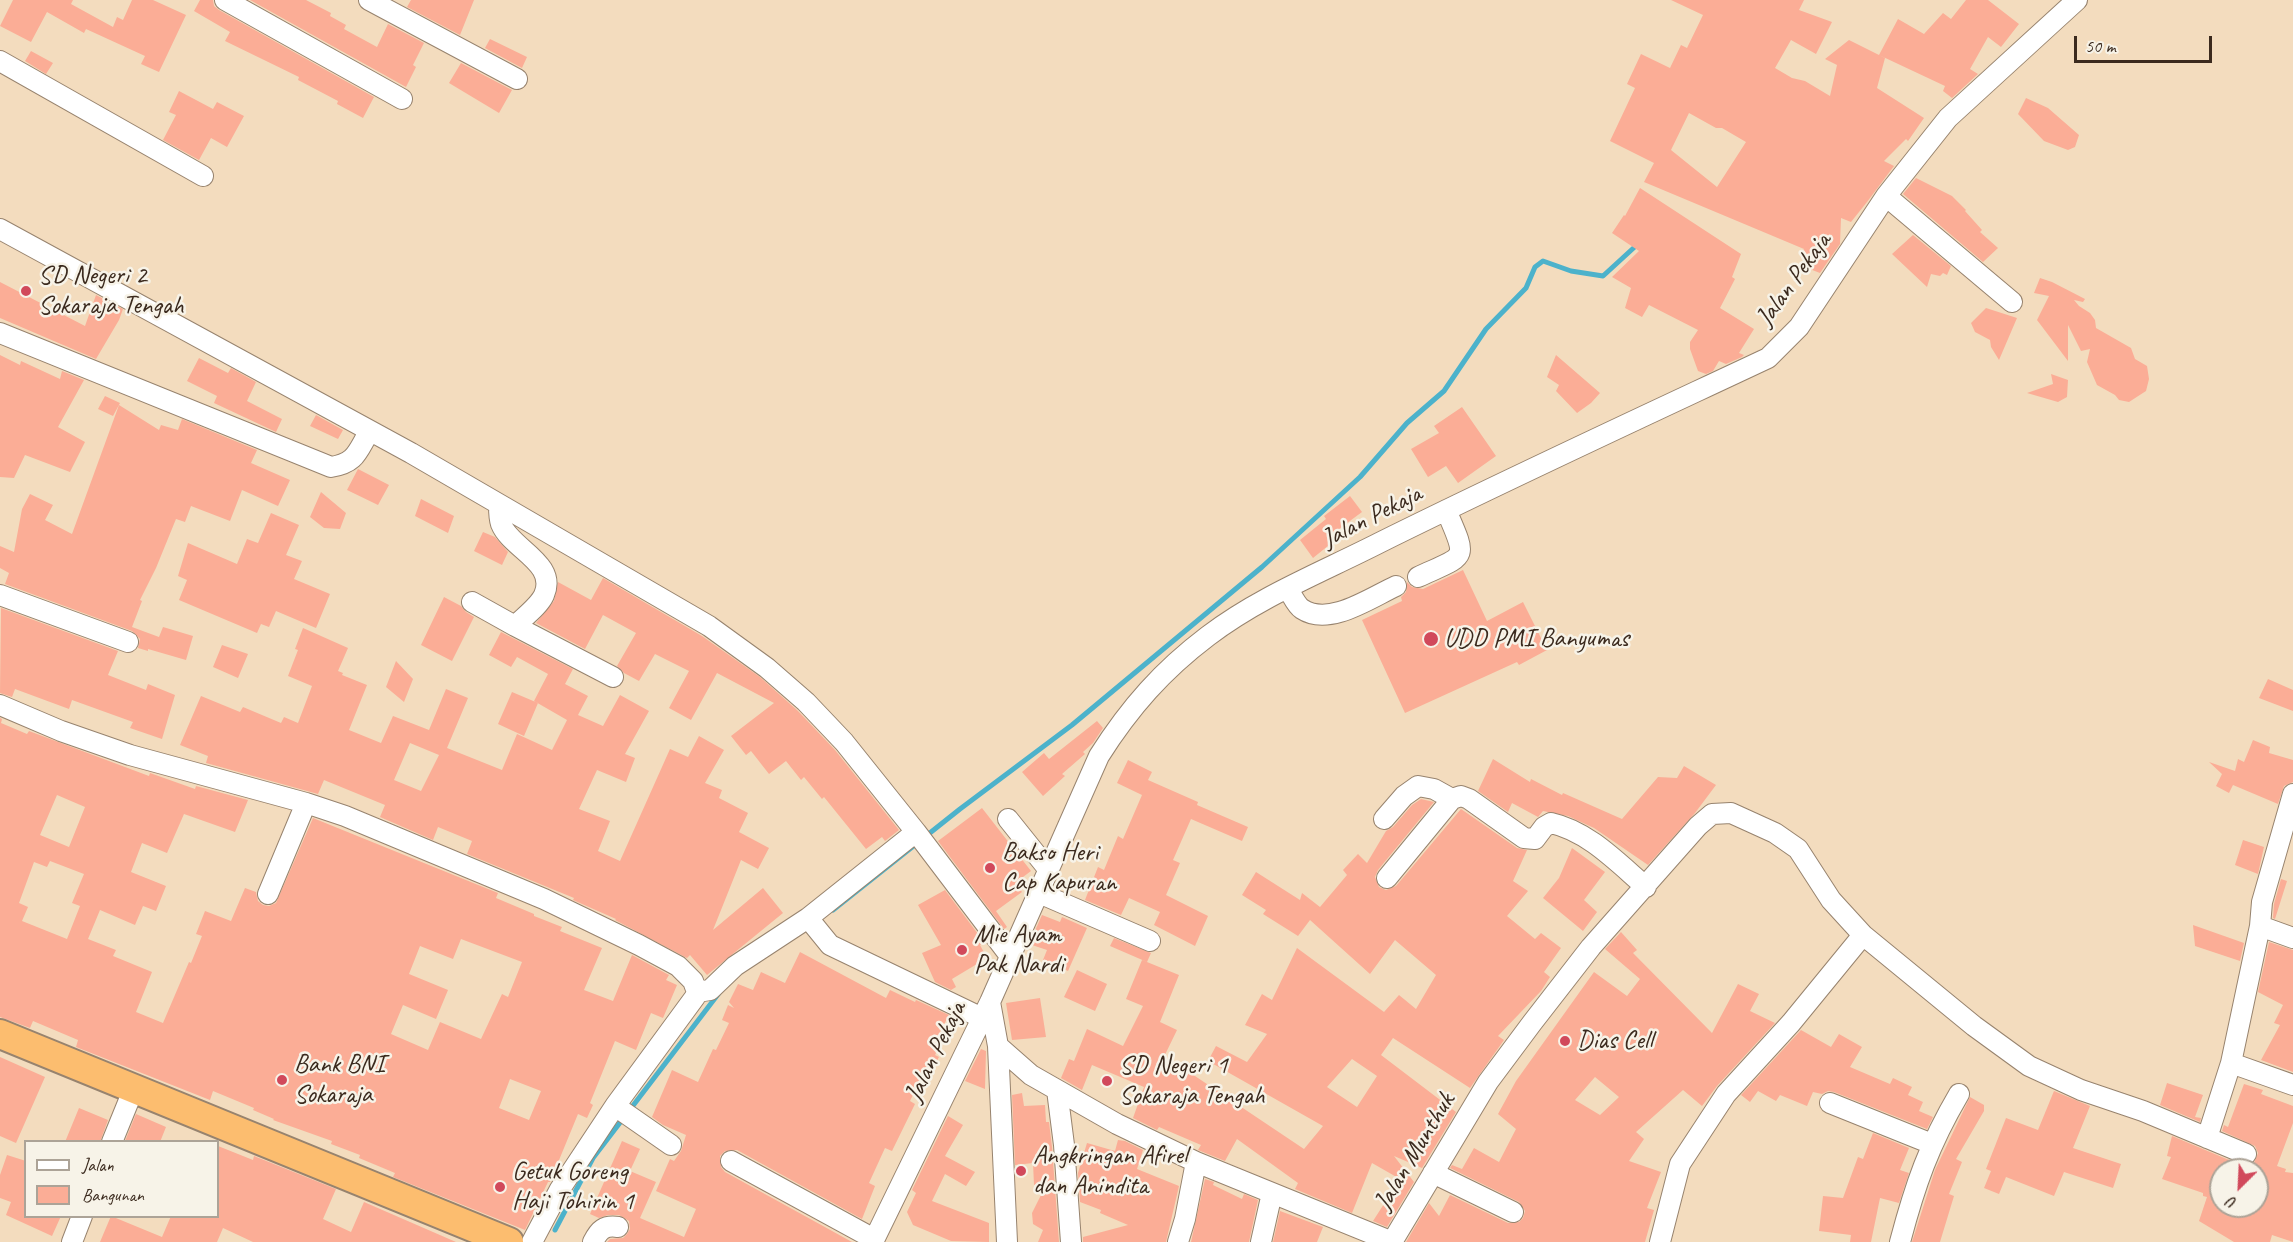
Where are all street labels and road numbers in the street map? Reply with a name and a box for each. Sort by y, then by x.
street label: Jalan Pekaja [1750,227,1838,333]
street label: Jalan Pekaja [1317,479,1427,555]
street label: Jalan Pekaja [898,997,974,1107]
street label: Jalan Munthuk [1368,1088,1462,1216]

